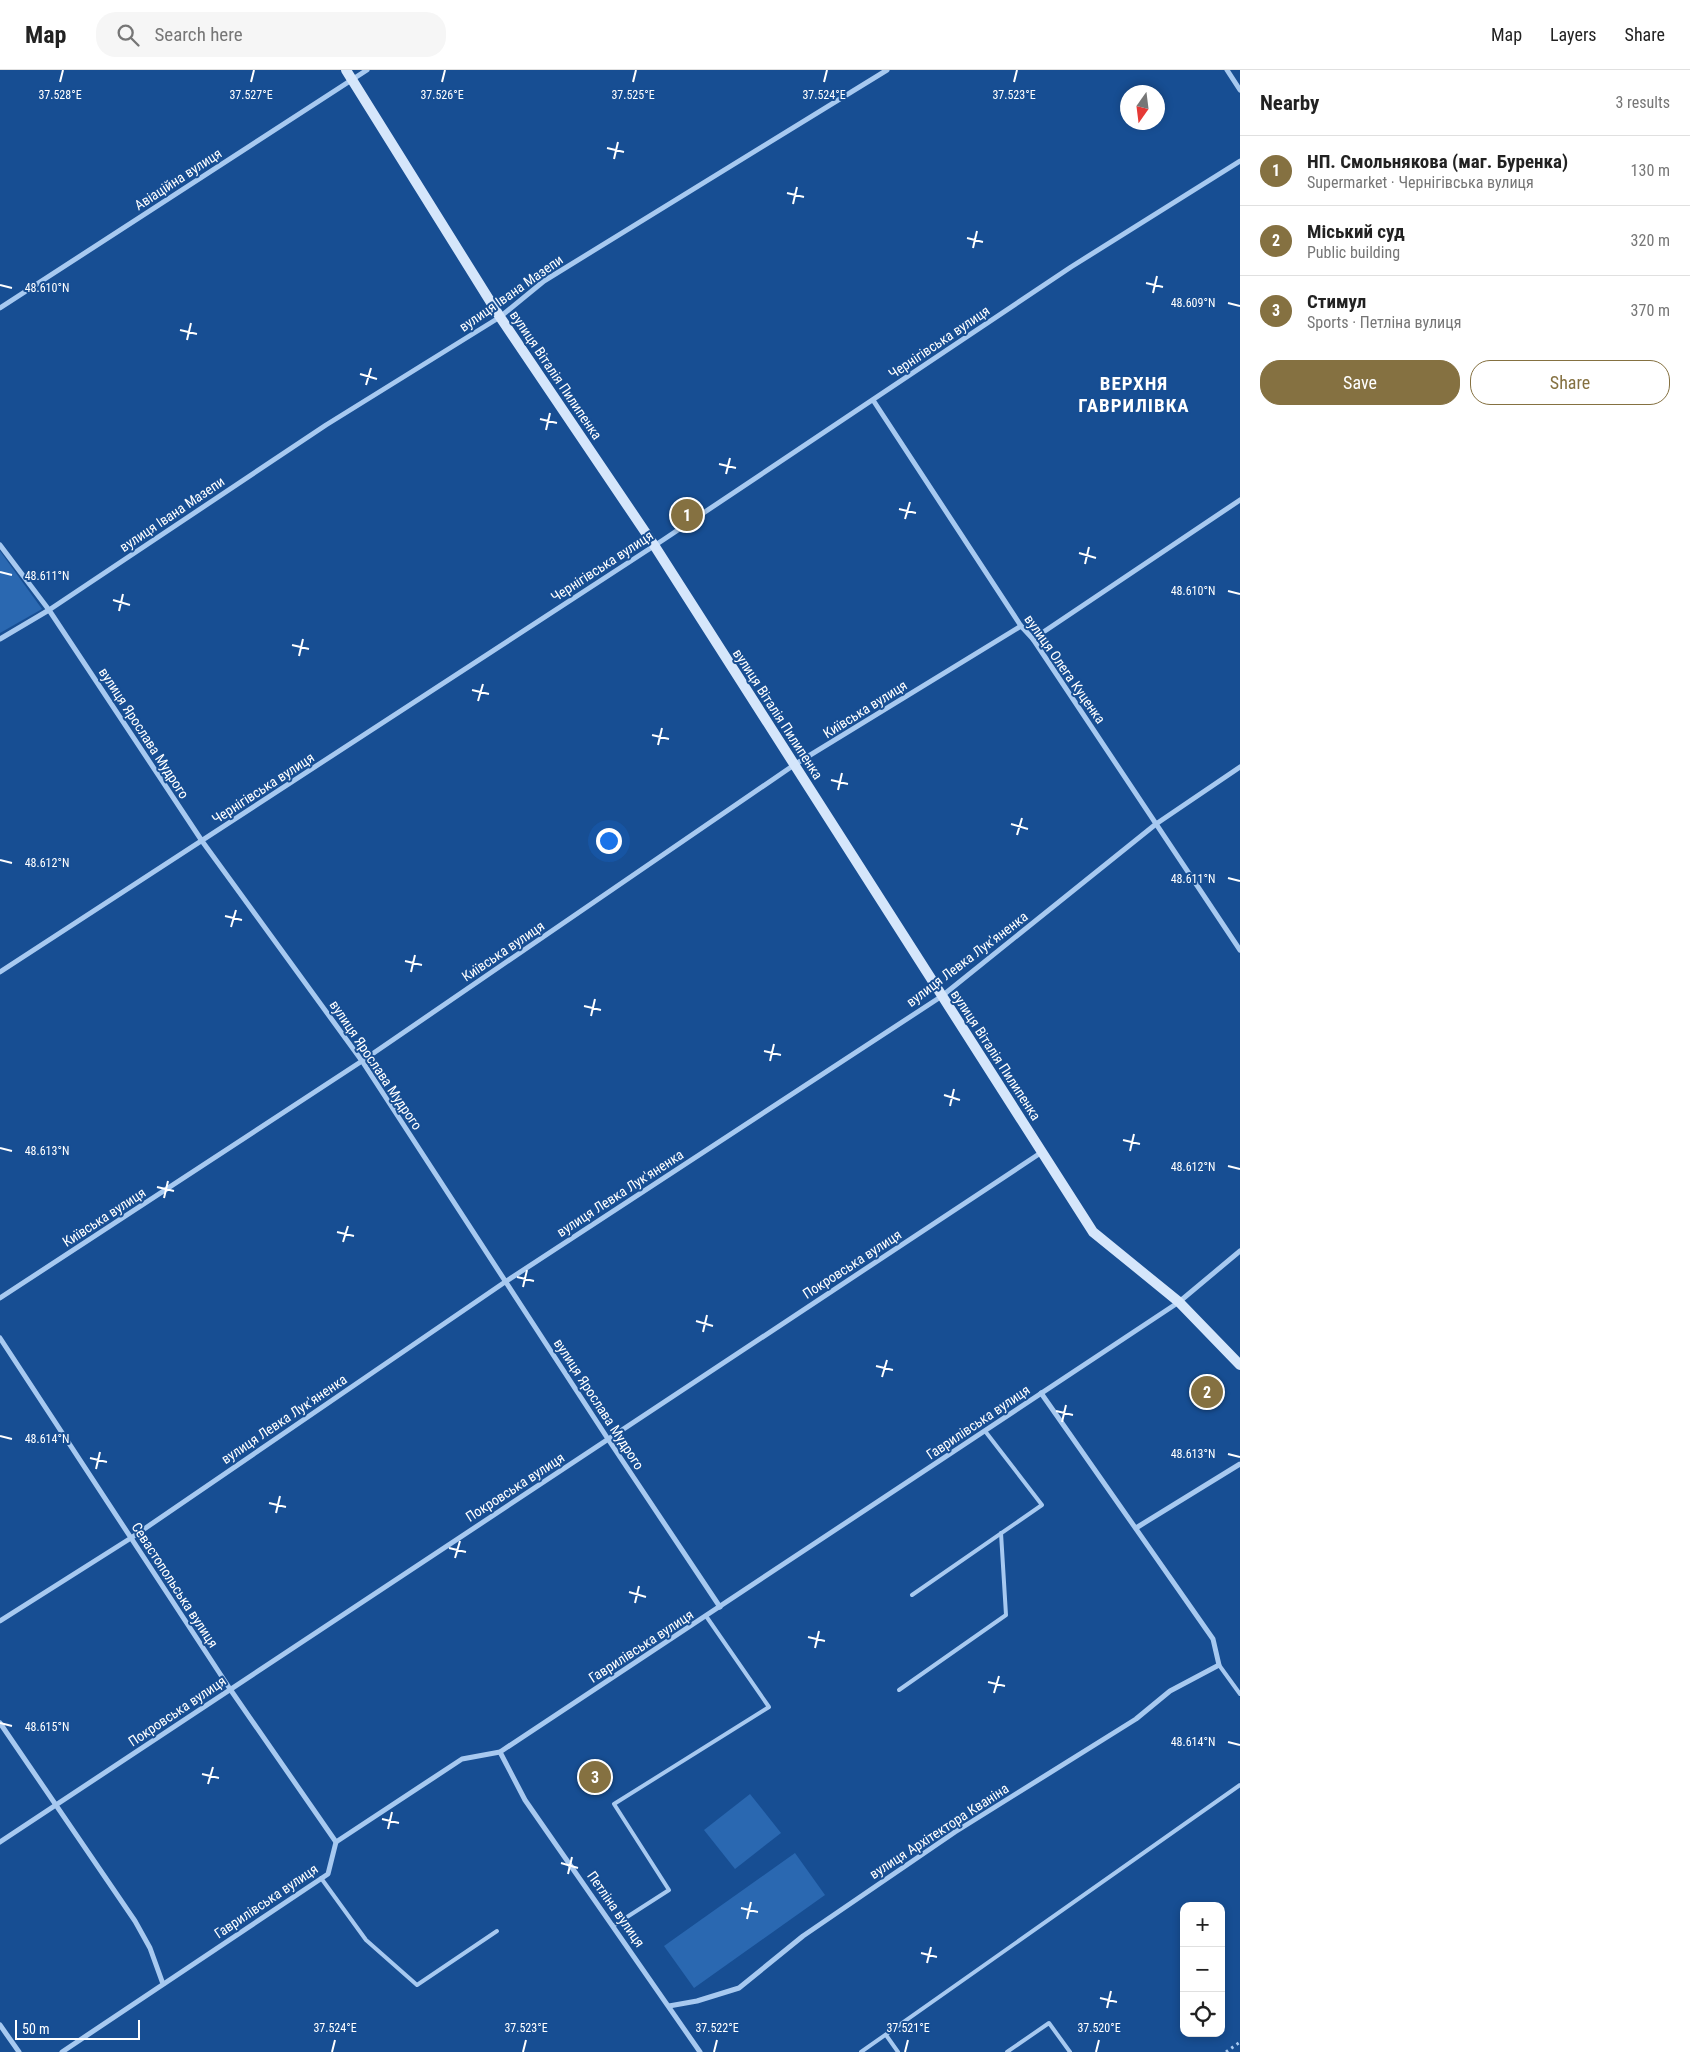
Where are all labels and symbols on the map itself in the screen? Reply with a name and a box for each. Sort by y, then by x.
north arrow [1120,85,1165,130]
text: 37.528°E [38,88,82,102]
text: 37.527°E [229,88,273,102]
text: 37.526°E [420,88,464,102]
text: 37.525°E [611,88,655,102]
text: 37.524°E [802,88,846,102]
text: 37.523°E [992,88,1036,102]
street label: Авіаційна вулиця [131,145,225,213]
street label: вулиця Івана Мазепи [456,251,566,335]
text: 48.610°N [25,281,69,295]
text: 48.609°N [1171,296,1215,310]
street label: Чернігівська вулиця [885,302,993,382]
street label: вулиця Віталія Пилипенка [507,307,605,443]
district label: ВЕРХНЯ ГАВРИЛІВКА [1078,372,1190,417]
street label: вулиця Івана Мазепи [117,473,227,555]
pin: 1 [671,496,703,534]
street label: Чернігівська вулиця [548,527,656,605]
text: 48.611°N [25,569,69,583]
text: 48.610°N [1171,584,1215,598]
street label: вулиця Олега Куценка [1021,611,1109,727]
street label: вулиця Віталія Пилипенка [730,646,826,782]
street label: вулиця Ярослава Мудрого [96,665,192,801]
street label: Київська вулиця [820,677,910,741]
street label: Чернігівська вулиця [209,749,317,827]
your location [596,828,622,854]
text: 48.612°N [25,856,69,870]
text: 48.611°N [1171,872,1215,886]
street label: вулиця Левка Лук'яненка [903,908,1031,1010]
street label: Київська вулиця [459,918,547,984]
street label: вулиця Віталія Пилипенка [948,987,1044,1123]
street label: вулиця Ярослава Мудрого [327,997,425,1133]
text: 48.613°N [25,1144,69,1158]
street label: вулиця Левка Лук'яненка [554,1146,686,1240]
text: 48.612°N [1171,1160,1215,1174]
street label: Київська вулиця [59,1184,149,1250]
street label: Покровська вулиця [800,1226,904,1302]
street label: вулиця Ярослава Мудрого [551,1336,647,1472]
street label: вулиця Левка Лук'яненка [218,1371,350,1467]
pin: 2 [1191,1373,1223,1411]
street label: Гаврилівська вулиця [923,1381,1033,1463]
text: 48.614°N [25,1432,69,1446]
text: 48.613°N [1171,1447,1215,1461]
street label: Покровська вулиця [463,1449,567,1525]
street label: Севастопольська вулиця [129,1519,221,1651]
street label: Гаврилівська вулиця [586,1606,696,1686]
street label: Покровська вулиця [125,1672,229,1750]
text: 48.615°N [25,1720,69,1734]
text: 48.614°N [1171,1735,1215,1749]
pin: 3 [579,1758,611,1796]
street label: вулиця Архітектора Кваніна [867,1780,1011,1882]
street label: Гаврилівська вулиця [211,1860,321,1942]
street label: Петліна вулиця [584,1868,648,1950]
scale bar [15,2017,140,2040]
text: 37.524°E [313,2021,357,2035]
text: 37.523°E [504,2021,548,2035]
text: 37.522°E [695,2021,739,2035]
text: 37.521°E [886,2021,930,2035]
text: 37.520°E [1077,2021,1121,2035]

